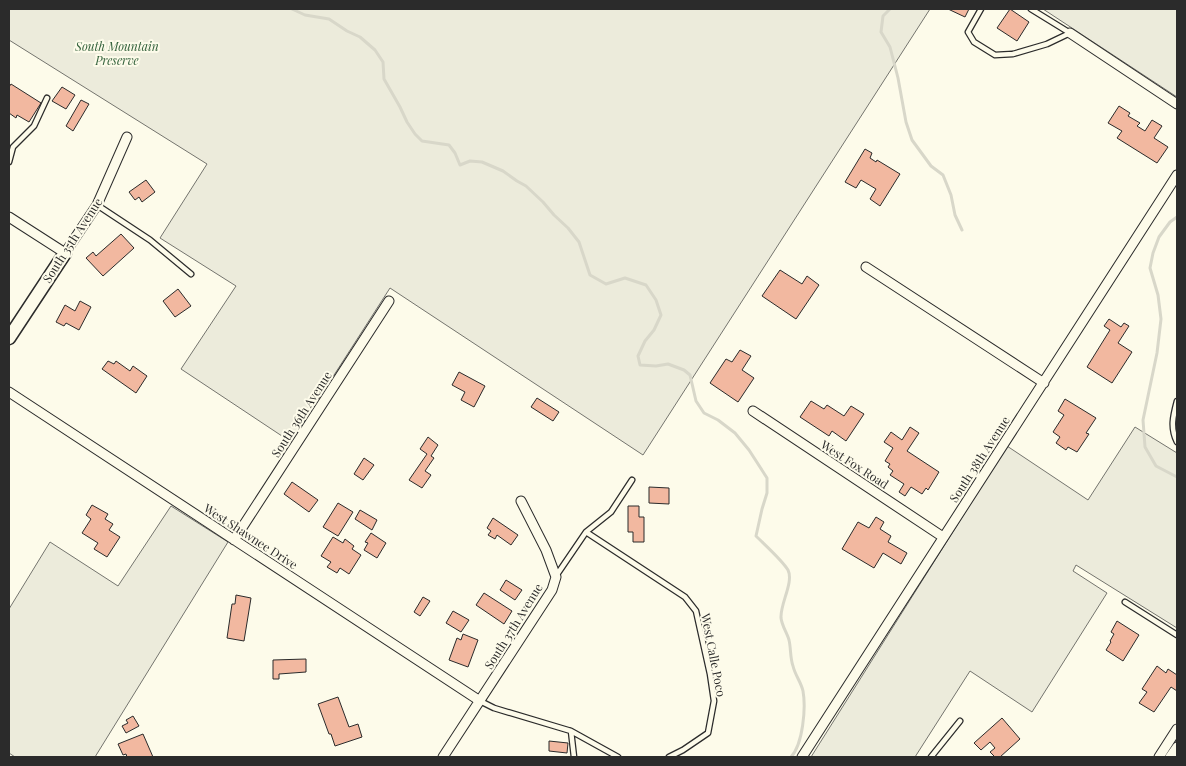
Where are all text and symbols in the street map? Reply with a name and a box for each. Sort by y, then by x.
park label: South Mountain Preserve [74,38,159,68]
street label: South 35th Avenue [39,194,105,286]
street label: South 36th Avenue [267,368,335,460]
street label: South 38th Avenue [945,413,1013,505]
street label: West Fox Road [817,436,892,492]
street label: West Shawnee Drive [200,499,301,572]
street label: South 37th Avenue [480,580,546,672]
street label: West Calle Poco [698,611,730,698]

